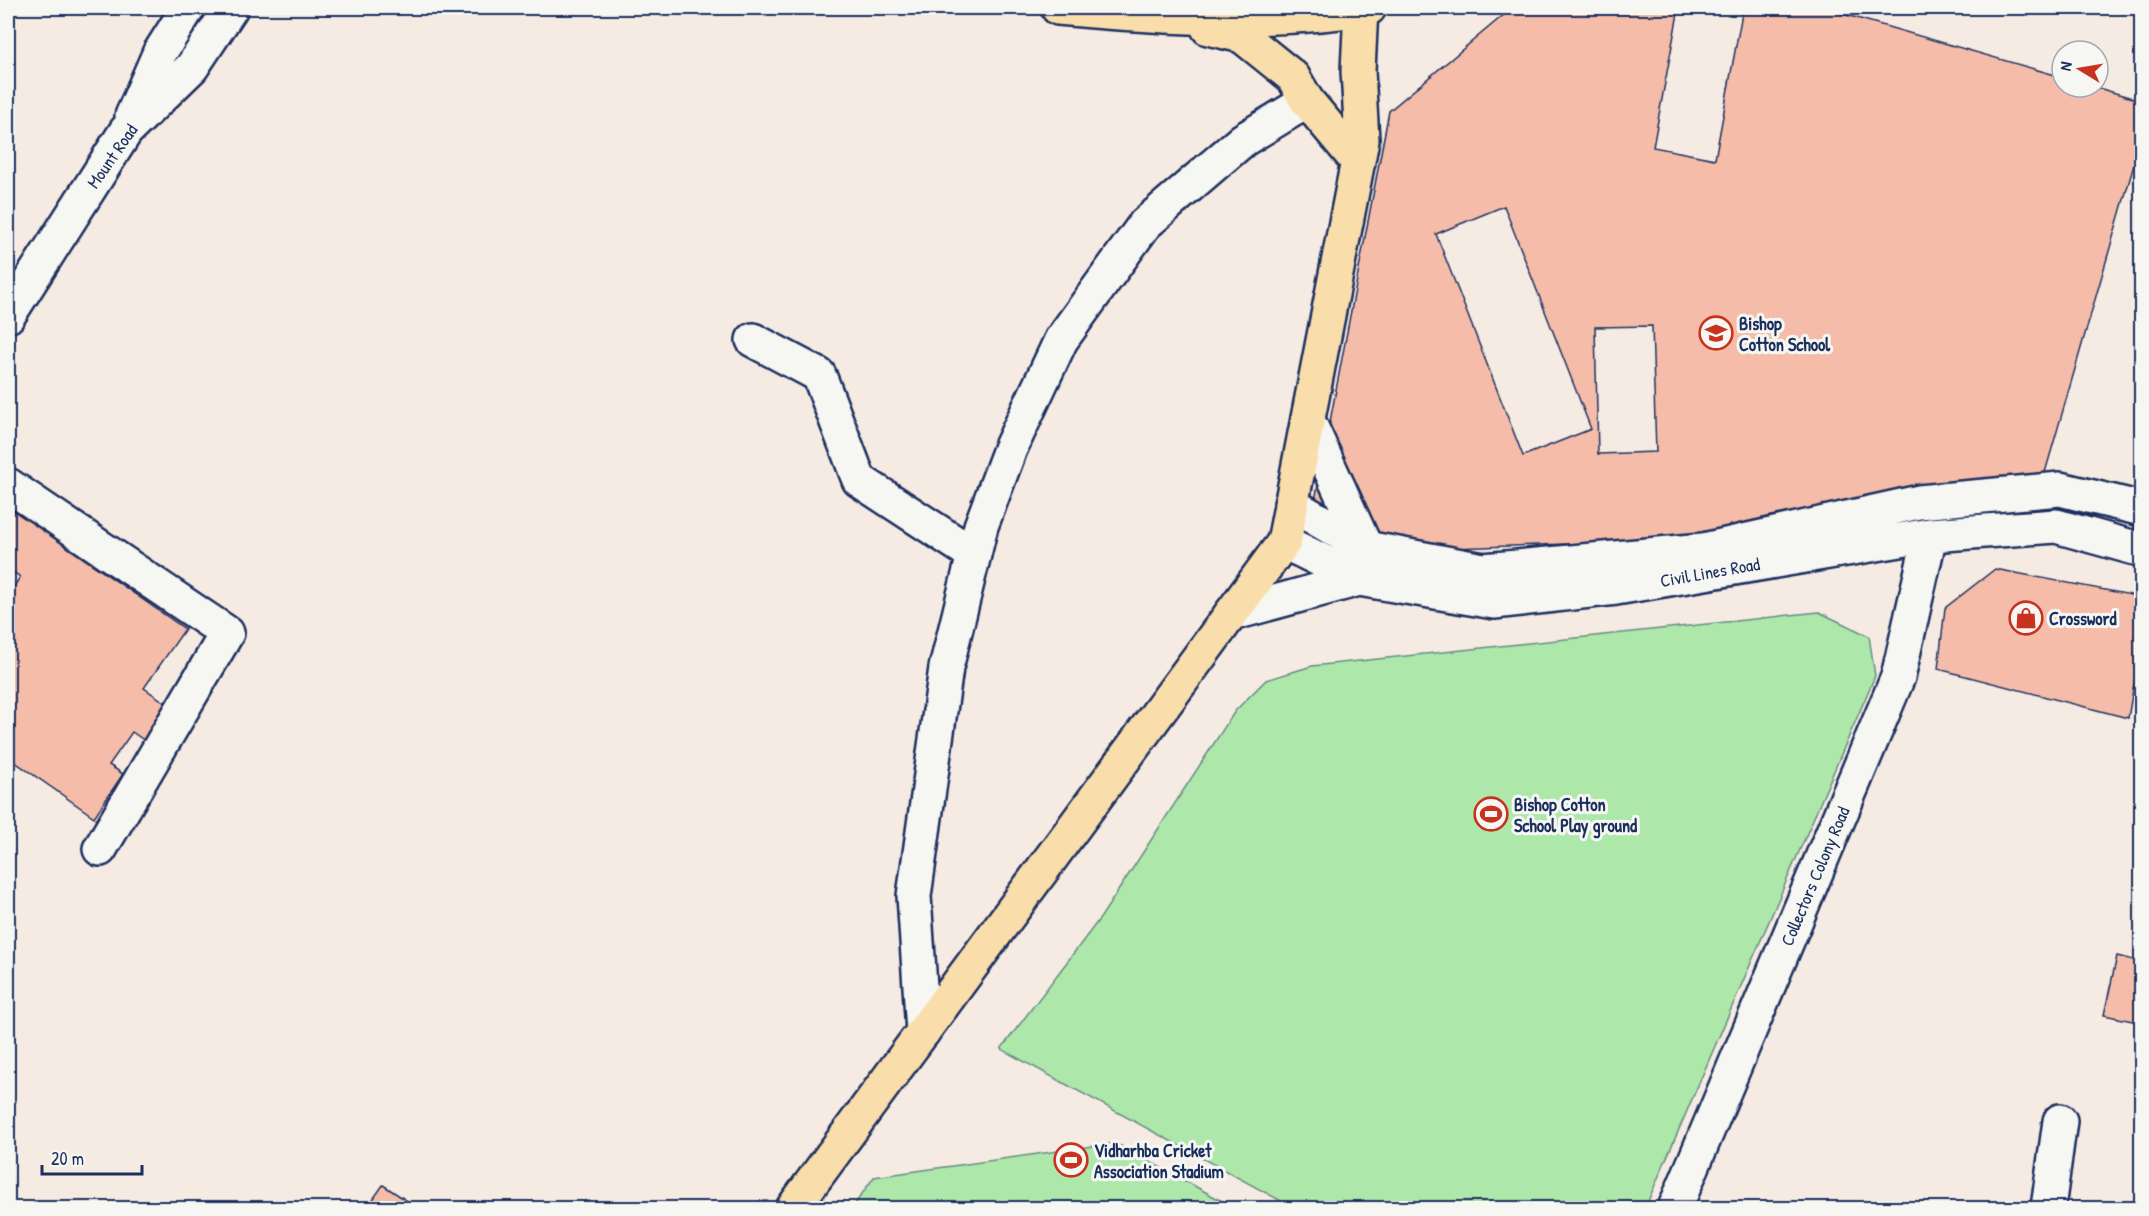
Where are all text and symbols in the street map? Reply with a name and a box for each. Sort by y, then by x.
north arrow [2050,39,2110,99]
text: N [2054,59,2077,72]
street label: Mount Road [81,119,143,193]
place label: Bishop Cotton School [1739,311,1831,357]
school or university icon: Bishop Cotton School [1698,315,1734,351]
street label: Civil Lines Road [1658,551,1762,593]
shop icon: Crossword [2008,600,2044,636]
place label: Crossword [2049,606,2116,631]
place label: Bishop Cotton School Play ground [1514,792,1637,839]
sports icon: Bishop Cotton School Play ground [1473,796,1509,832]
street label: Collectors Colony Road [1774,803,1856,949]
scale bar [42,1138,142,1176]
place label: Vidharhba Cricket Association Stadium [1094,1138,1224,1184]
sports icon: Vidharhba Cricket Association Stadium [1053,1142,1089,1178]
text: 20 m [51,1146,84,1171]

